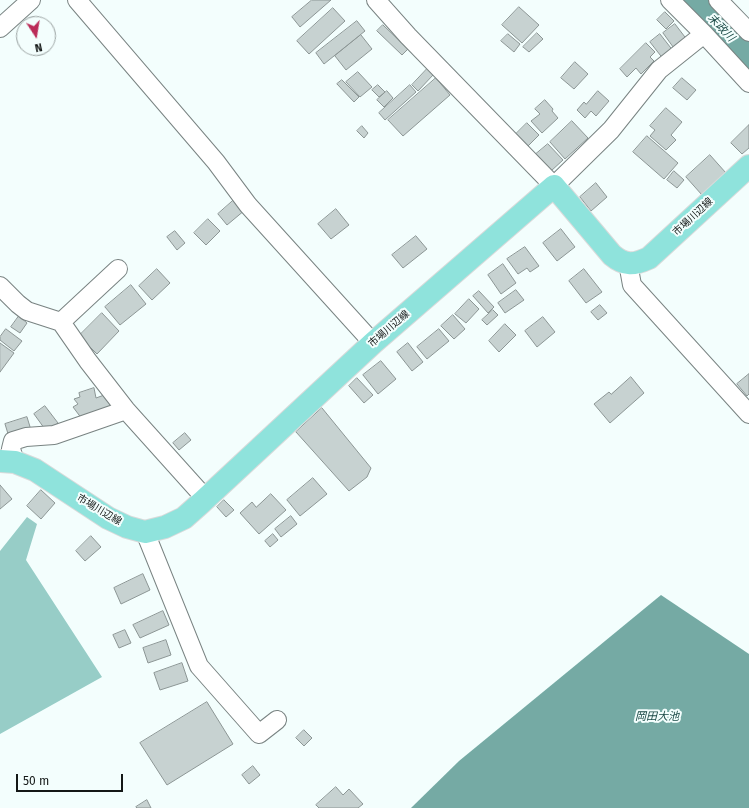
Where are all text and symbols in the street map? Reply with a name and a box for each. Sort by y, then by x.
water label: 末政川 [705,12,737,44]
north arrow [16,16,56,56]
text: N [33,40,43,54]
street label: 市場川辺線 [671,196,715,238]
street label: 市場川辺線 [366,308,412,350]
street label: 市場川辺線 [74,492,124,528]
water label: 岡田大池 [635,710,679,724]
scale bar [18,766,125,792]
text: 50 m [23,774,49,788]

